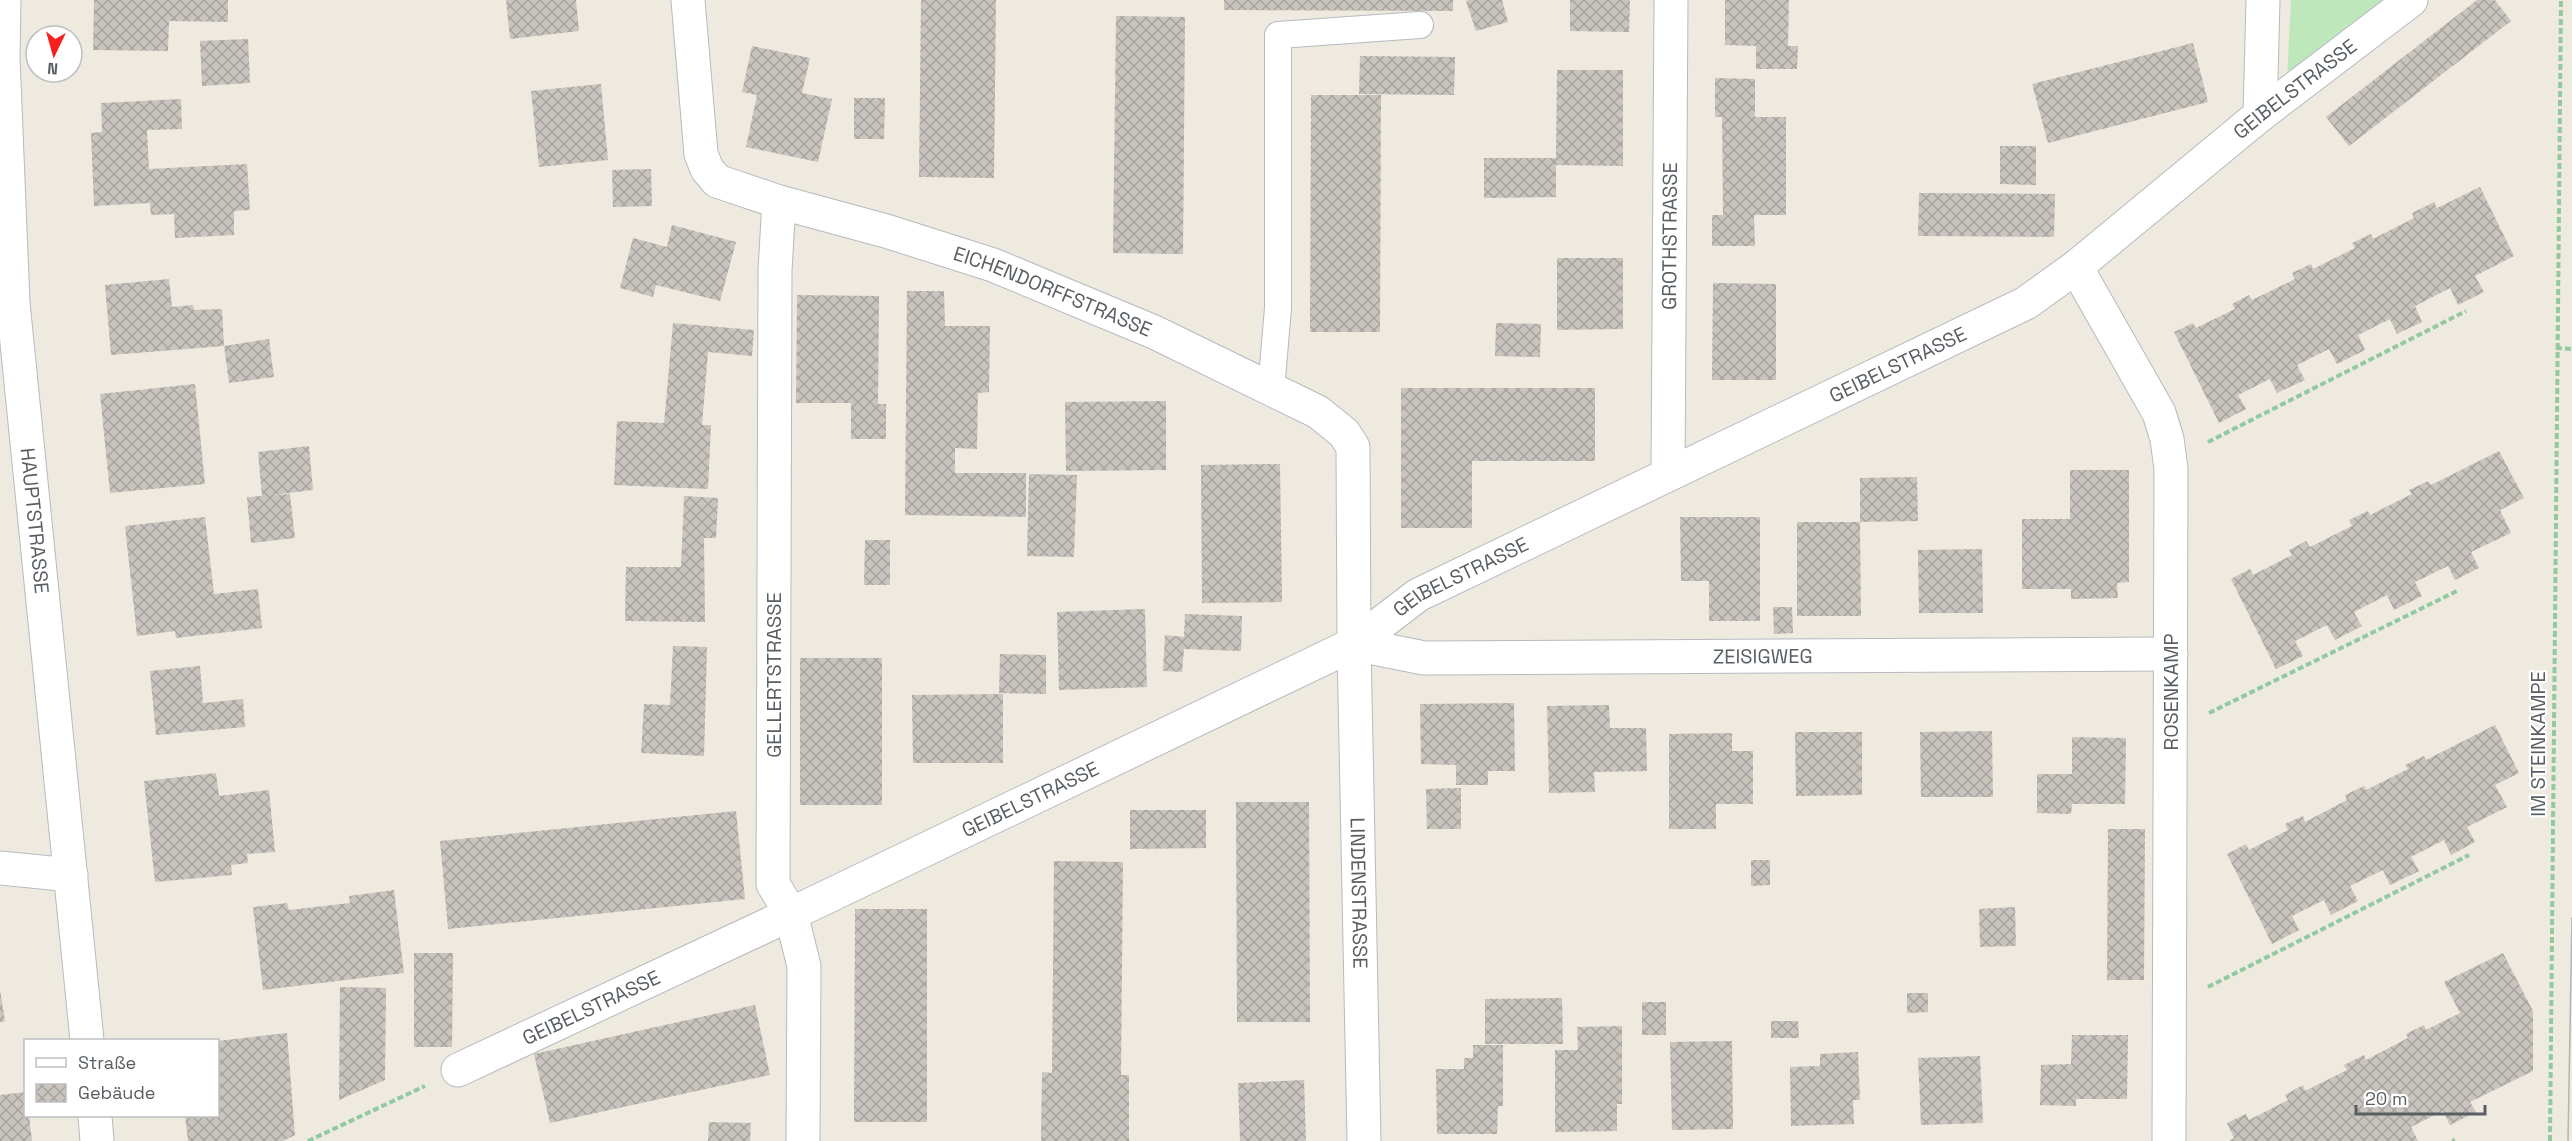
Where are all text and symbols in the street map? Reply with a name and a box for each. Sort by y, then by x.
north arrow [24,24,84,84]
street label: GEIBELSTRASSE [2228,33,2362,145]
text: N [46,58,59,79]
street label: GROTHSTRASSE [1656,162,1683,310]
street label: EICHENDORFFSTRASSE [950,240,1156,343]
street label: GEIBELSTRASSE [1825,321,1971,409]
street label: HAUPTSTRASSE [15,446,55,595]
street label: GEIBELSTRASSE [1388,531,1533,623]
street label: GELLERTSTRASSE [761,592,787,758]
street label: ROSENKAMP [2158,634,2184,750]
street label: ZEISIGWEG [1713,643,1813,669]
street label: IM STEINKAMPE [2525,671,2551,817]
street label: GEIBELSTRASSE [957,755,1103,843]
street label: LINDENSTRASSE [1344,817,1374,969]
street label: GEIBELSTRASSE [518,964,664,1051]
legend [24,1039,219,1117]
text: Straße [78,1051,136,1074]
scale bar [2356,1078,2485,1116]
text: Gebäude [78,1081,156,1104]
text: 20 m [2365,1087,2408,1110]

